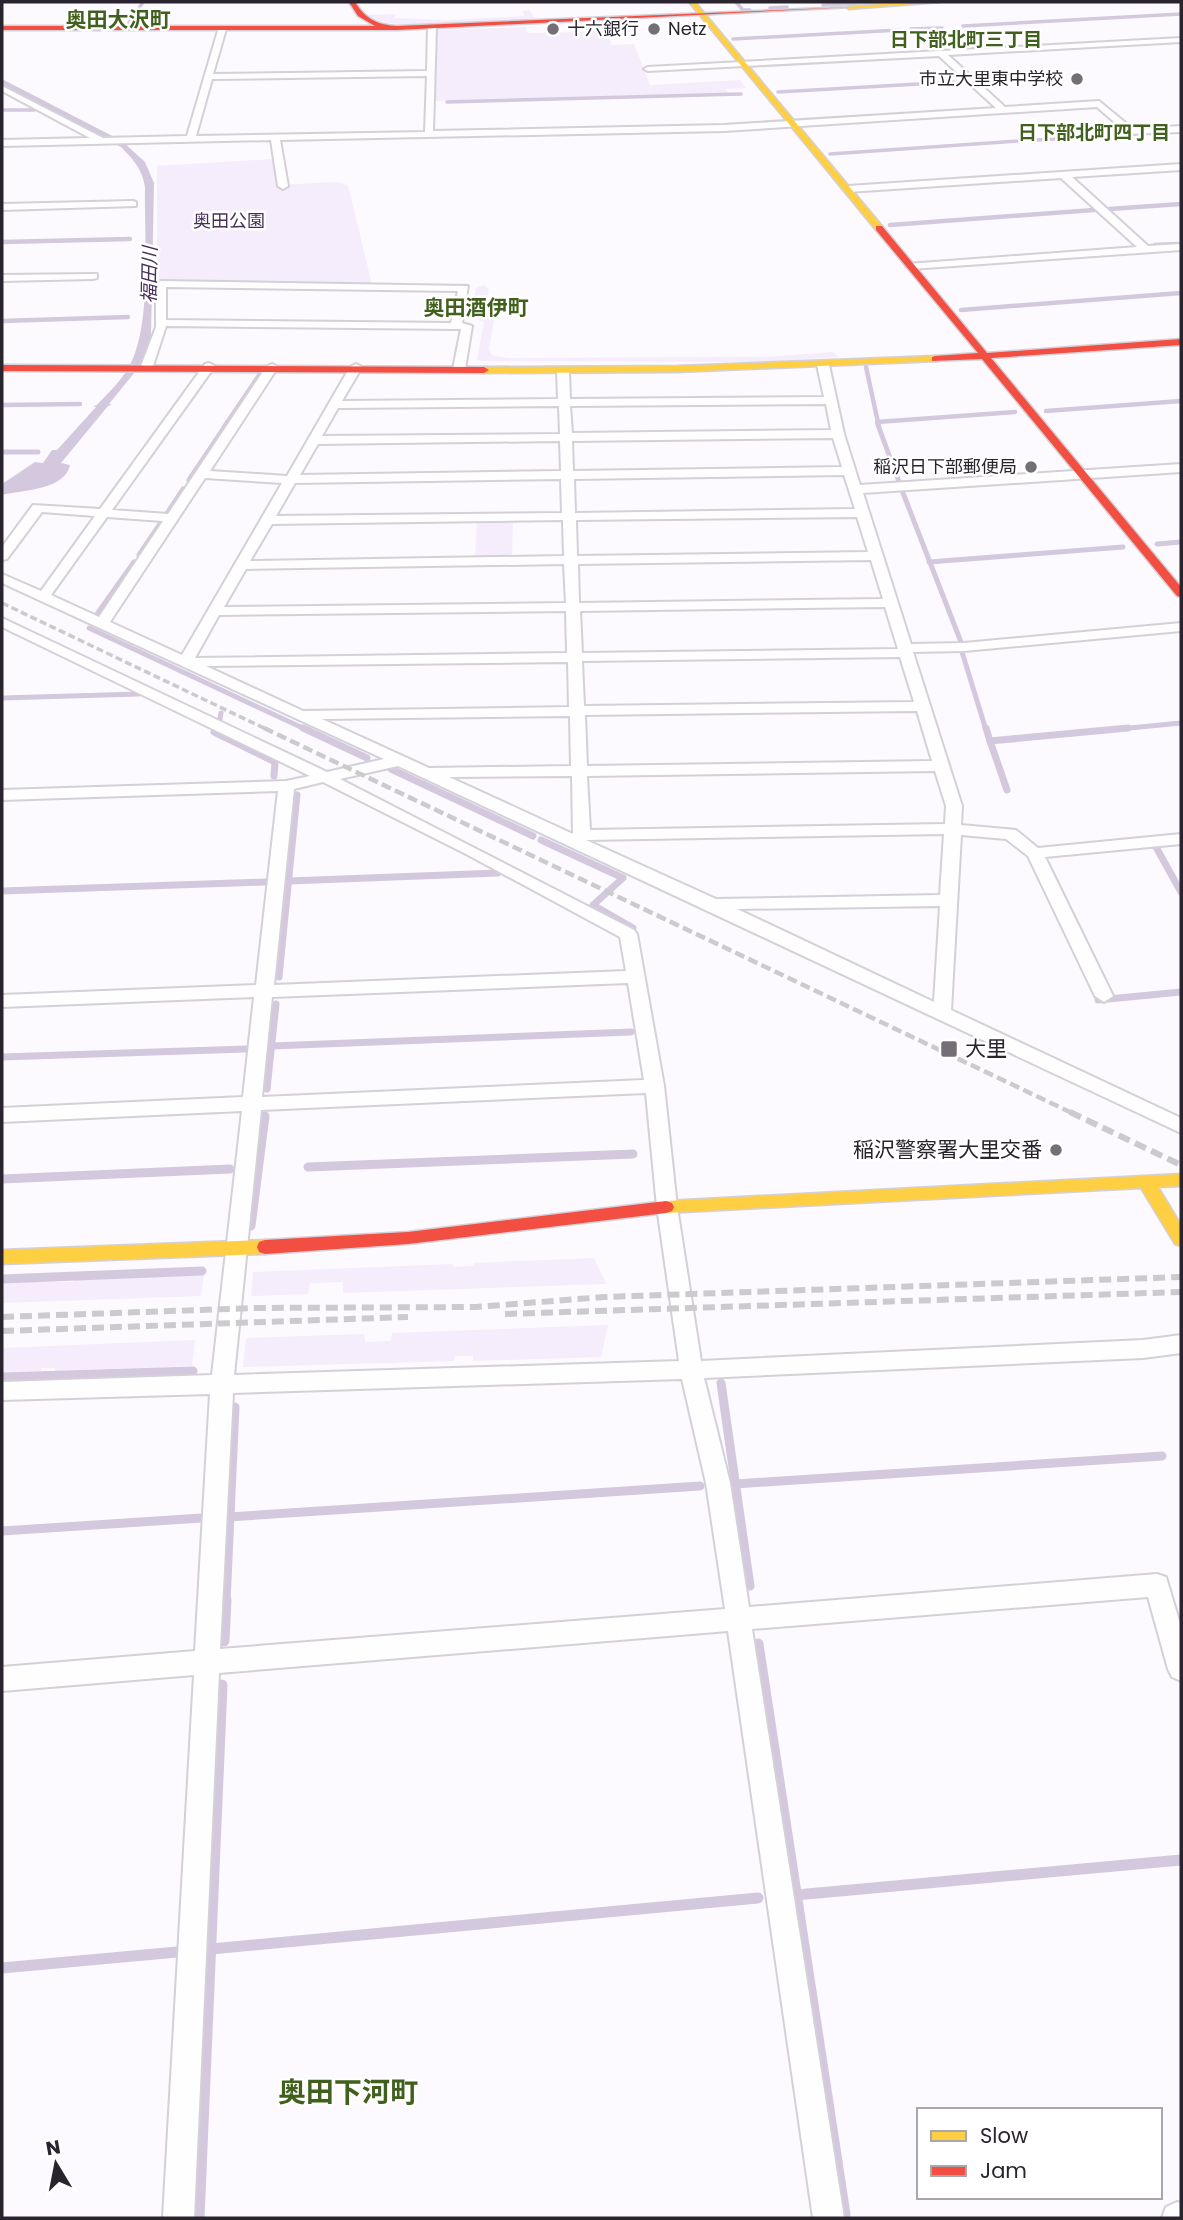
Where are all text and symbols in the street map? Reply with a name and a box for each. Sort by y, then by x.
district label: 奥田大沢町 [66,5,171,34]
place label: 十六銀行 [567,16,639,41]
place label: Netz [668,16,707,41]
marker: 十六銀行 [545,21,561,37]
marker: Netz [646,21,662,37]
district label: 日下部北町三丁目 [890,26,1042,53]
place label: 市立大里東中学校 [919,66,1063,91]
marker: 市立大里東中学校 [1069,71,1085,87]
district label: 日下部北町四丁目 [1018,119,1170,146]
park label: 奥田公園 [193,208,265,233]
water label: 福田川 [136,244,164,304]
district label: 奥田酒伊町 [424,293,529,322]
place label: 稲沢日下部郵便局 [873,454,1017,479]
marker: 稲沢日下部郵便局 [1023,459,1039,475]
place label: 大里 [965,1034,1007,1063]
marker: 大里 [939,1039,959,1059]
place label: 稲沢警察署大里交番 [853,1135,1042,1164]
marker: 稲沢警察署大里交番 [1048,1142,1064,1158]
district label: 奥田下河町 [278,2073,418,2112]
legend [917,2108,1162,2199]
text: Slow [980,2121,1028,2150]
north arrow [21,2129,91,2199]
text: N [44,2133,63,2162]
text: Jam [980,2156,1027,2185]

